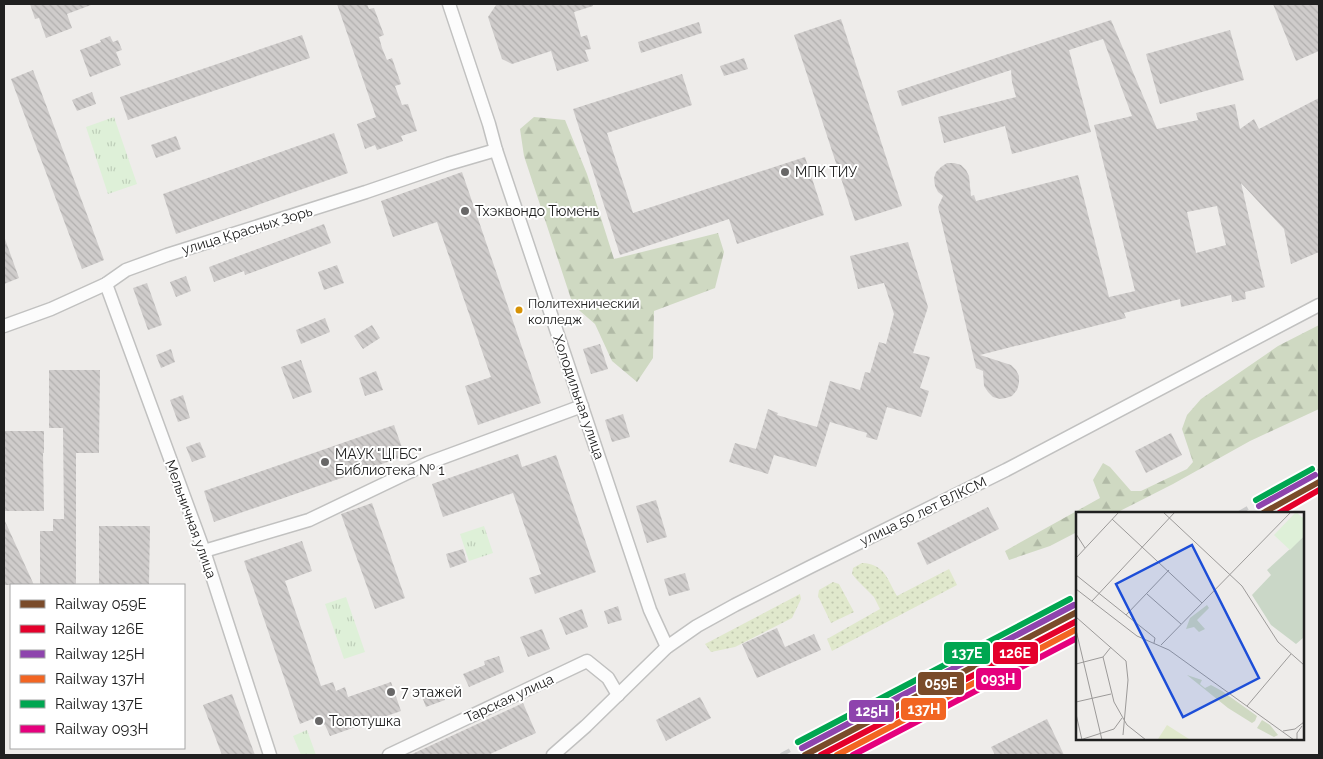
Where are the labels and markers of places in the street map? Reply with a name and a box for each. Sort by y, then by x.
place label: МПК ТИУ [795,164,857,180]
marker: МПК ТИУ [779,166,791,178]
place label: Тхэквондо Тюмень [475,203,600,219]
marker: Тхэквондо Тюмень [459,205,471,217]
place label: Политехнический колледж [528,296,640,327]
marker: Политехнический колледж [514,305,524,315]
place label: МАУК "ЦГБС" Библиотека № 1 [335,446,444,478]
marker: МАУК "ЦГБС" Библиотека № 1 [319,456,331,468]
place label: 7 этажей [401,684,462,700]
marker: 7 этажей [385,686,397,698]
place label: Топотушка [329,713,401,729]
marker: Топотушка [313,715,325,727]

